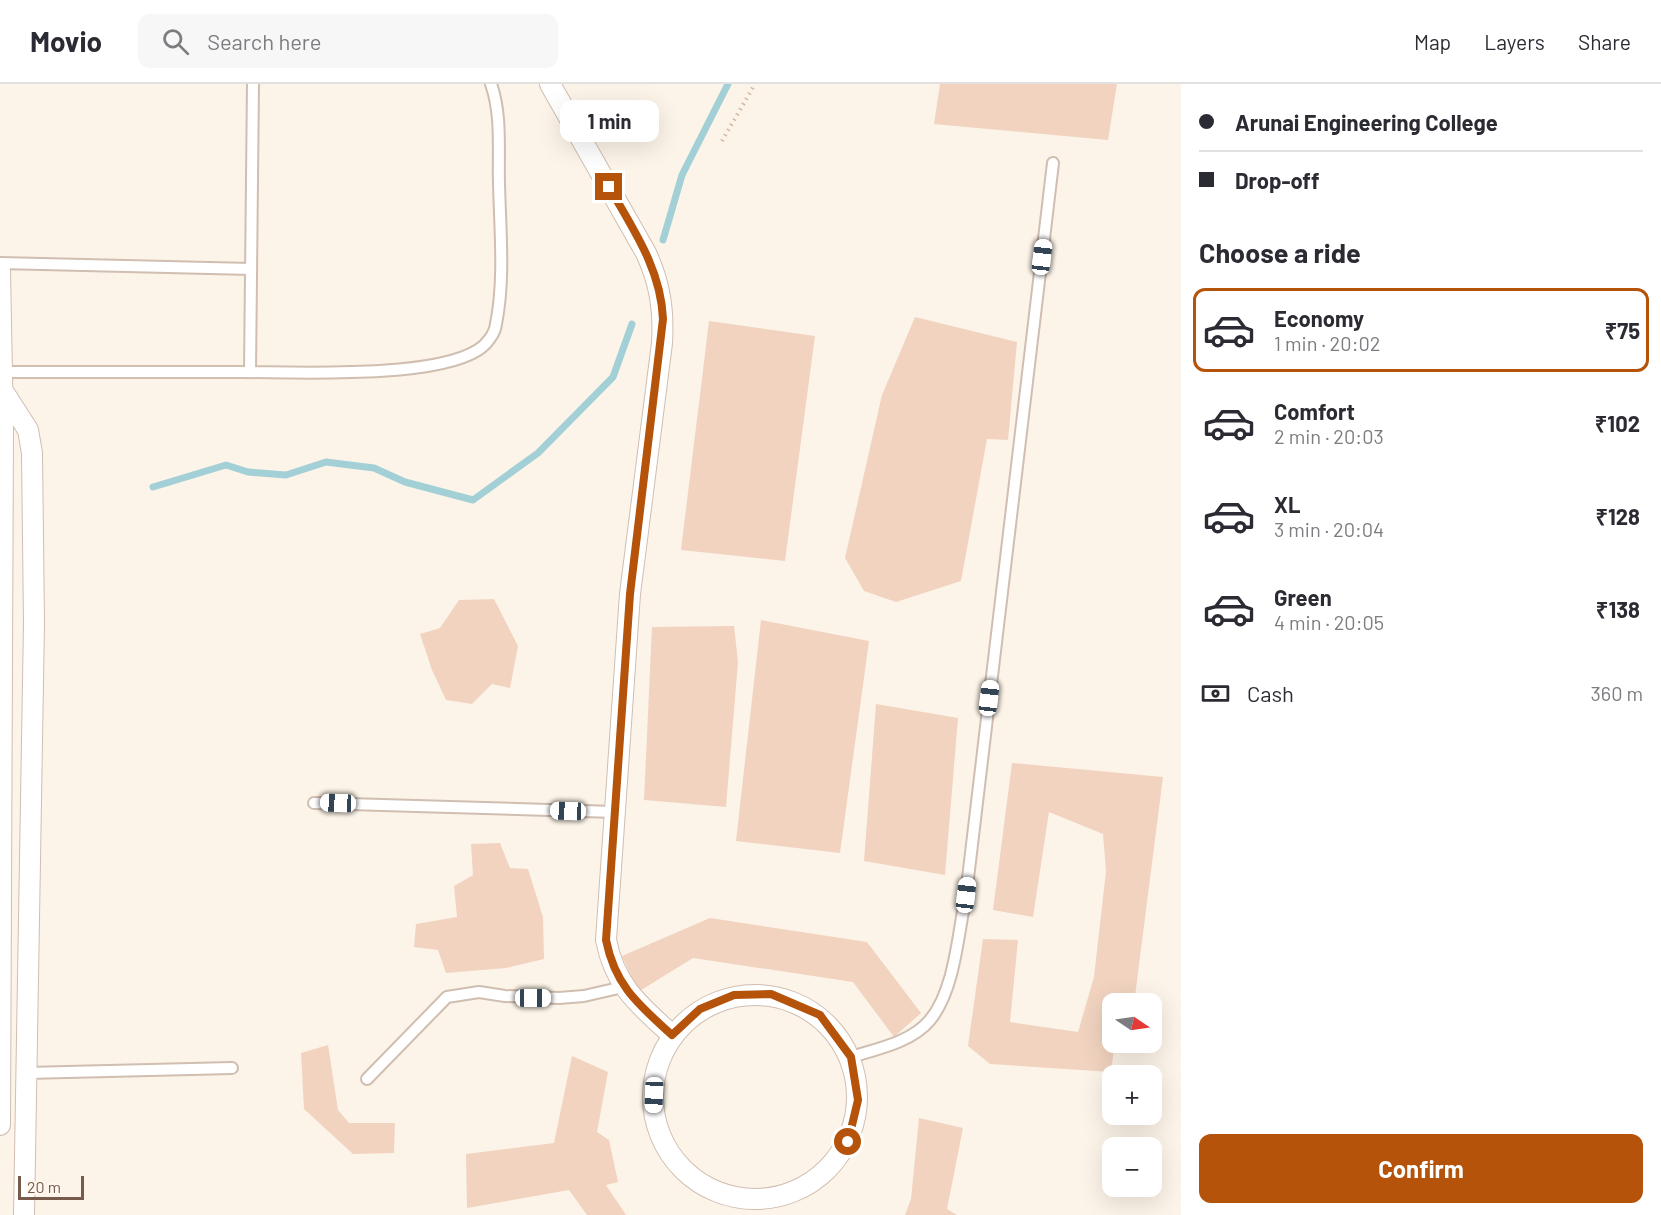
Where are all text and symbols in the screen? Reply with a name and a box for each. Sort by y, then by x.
search box [138,14,558,68]
text: Movio [30,24,102,58]
icon: search [159,25,192,58]
text: Search here [207,28,322,54]
text: Map [1414,29,1451,54]
text: Layers [1484,29,1545,54]
text: Share [1578,29,1631,54]
callout: 1 min [560,100,658,142]
text: 1 min [588,109,631,133]
text: Arunai Engineering College [1235,109,1498,135]
text: Drop-off [1235,167,1319,193]
route end [595,173,622,200]
text: Choose a ride [1199,236,1361,268]
car [1031,238,1053,276]
icon: car [1202,303,1256,357]
text: Economy [1274,305,1364,331]
text: ₹75 [1605,317,1640,343]
text: 1 min · 20:02 [1274,331,1380,355]
icon: car [1202,396,1256,450]
text: Comfort [1274,398,1355,424]
text: ₹102 [1595,410,1640,436]
text: 2 min · 20:03 [1274,424,1384,448]
icon: car [1202,489,1256,543]
text: XL [1274,491,1300,517]
text: ₹128 [1595,503,1640,529]
text: 3 min · 20:04 [1274,517,1384,541]
icon: car [1202,582,1256,636]
text: Green [1274,584,1332,610]
text: ₹138 [1596,596,1640,622]
text: 4 min · 20:05 [1274,610,1384,634]
icon: cash [1199,677,1232,710]
car [978,679,1000,717]
text: Cash [1247,680,1294,706]
text: 360 m [1591,681,1643,705]
car [320,793,356,813]
car [550,801,586,821]
car [955,876,977,914]
car [515,989,551,1007]
north arrow [1102,993,1162,1053]
map controls [1102,993,1162,1197]
button: + [1102,1065,1162,1125]
car [644,1077,664,1113]
route start [834,1128,861,1155]
button: Confirm [1199,1134,1643,1203]
button: − [1102,1137,1162,1197]
scale bar [18,1173,84,1200]
text: 20 m [27,1177,61,1196]

